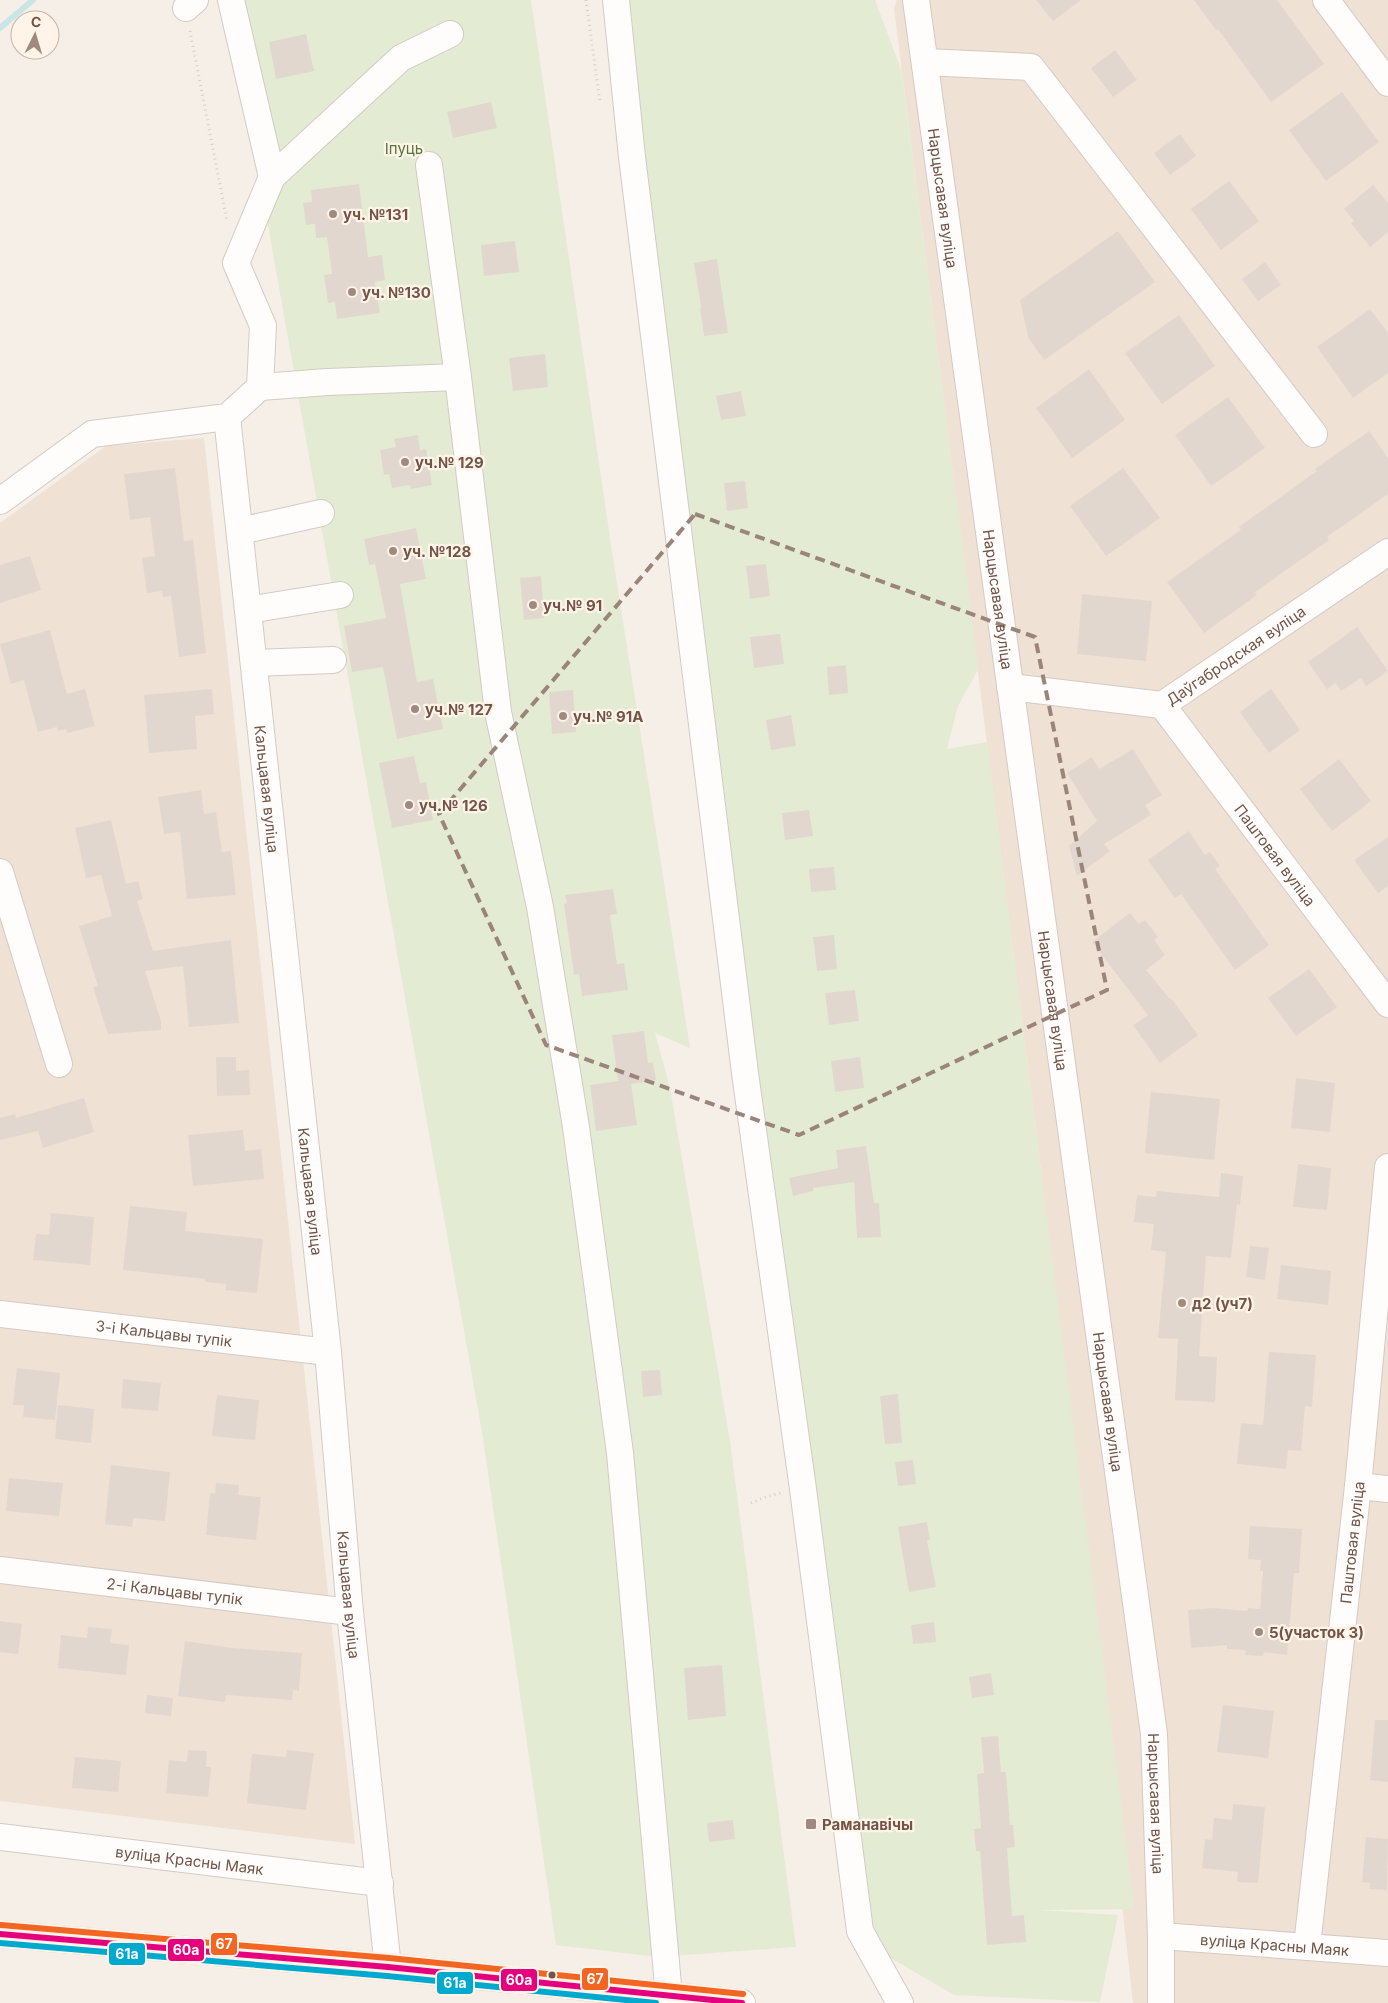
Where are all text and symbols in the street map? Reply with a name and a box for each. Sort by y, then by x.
north arrow [10,10,60,60]
text: С [30,13,42,30]
street label: Нарцысавая вуліца [924,127,962,269]
park label: Іпуць [385,139,423,158]
place label: уч. №131 [343,205,408,224]
marker: уч. №131 [327,208,339,220]
place label: уч. №130 [362,283,431,302]
marker: уч. №130 [346,286,358,298]
place label: уч.№ 129 [415,453,484,472]
marker: уч.№ 129 [399,456,411,468]
street label: Нарцысавая вуліца [979,528,1017,671]
place label: уч. №128 [403,542,471,561]
marker: уч. №128 [387,545,399,557]
place label: уч.№ 91 [543,596,602,615]
marker: уч.№ 91 [527,599,539,611]
street label: Даўгабродская вуліца [1162,601,1309,709]
place label: уч.№ 127 [425,700,493,719]
marker: уч.№ 127 [409,703,421,715]
place label: уч.№ 91А [573,707,643,726]
marker: уч.№ 91А [557,710,569,722]
street label: Кальцавая вуліца [251,724,284,854]
place label: уч.№ 126 [419,796,488,815]
marker: уч.№ 126 [403,799,415,811]
street label: Паштовая вуліца [1231,800,1320,910]
street label: Нарцысавая вуліца [1034,929,1072,1072]
street label: Кальцавая вуліца [294,1127,327,1256]
place label: д2 (уч7) [1192,1294,1253,1313]
marker: д2 (уч7) [1176,1297,1188,1309]
street label: 3-і Кальцавы тупік [95,1316,233,1350]
street label: Нарцысавая вуліца [1089,1331,1127,1473]
street label: Паштовая вуліца [1336,1480,1368,1605]
street label: Кальцавая вуліца [334,1530,364,1660]
street label: 2-і Кальцавы тупік [106,1573,244,1609]
place label: 5(участок 3) [1269,1623,1364,1642]
marker: 5(участок 3) [1253,1626,1265,1638]
street label: Нарцысавая вуліца [1144,1733,1168,1875]
place label: Раманавічы [822,1815,913,1834]
marker: Раманавічы [804,1817,818,1831]
street label: вуліца Красны Маяк [114,1842,265,1878]
street label: вуліца Красны Маяк [1200,1929,1350,1960]
line badge: 67 [210,1932,238,1956]
text: 67 [215,1935,233,1952]
line badge: 60а [167,1938,205,1962]
text: 60а [173,1941,199,1958]
line badge: 61а [108,1942,146,1966]
text: 61а [115,1945,139,1962]
line badge: 67 [581,1967,609,1991]
line badge: 60а [500,1968,538,1992]
unlabelled marker [547,1970,557,1980]
text: 67 [586,1970,604,1987]
line badge: 61а [436,1971,474,1995]
text: 60а [506,1971,532,1988]
text: 61а [443,1974,467,1991]

